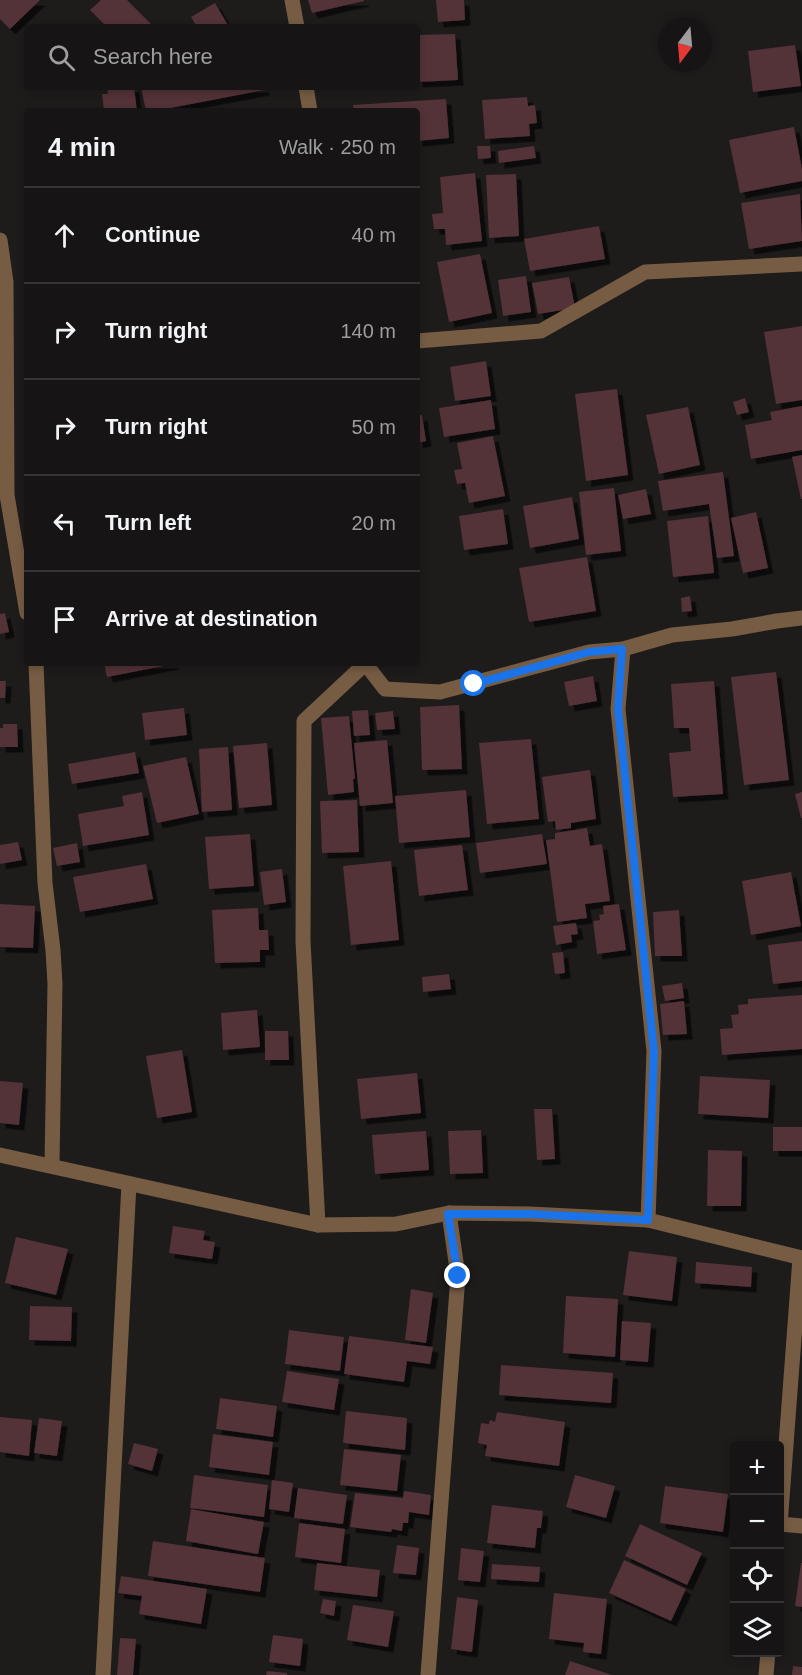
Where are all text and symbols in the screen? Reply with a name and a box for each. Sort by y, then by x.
north arrow [658,18,712,72]
search box [24,24,420,90]
icon: search [45,41,78,74]
text: Search here [93,44,213,69]
text: 4 min [48,132,116,162]
text: Walk · 250 m [279,136,396,158]
icon: ahead [48,219,81,252]
text: Continue [105,222,200,247]
text: 40 m [352,224,396,246]
icon: right [48,315,81,348]
text: Turn right [105,318,207,343]
text: 140 m [340,320,396,342]
icon: right [48,411,81,444]
text: Turn right [105,414,207,439]
text: 50 m [352,416,396,438]
icon: left [48,507,81,540]
text: Turn left [105,510,191,535]
text: 20 m [352,512,396,534]
icon: arrive [48,603,81,636]
text: Arrive at destination [105,606,318,631]
route start [460,670,486,696]
route end [444,1262,470,1288]
map controls [730,1441,784,1657]
button: + [730,1441,784,1495]
button: − [730,1495,784,1549]
button: locate [730,1549,784,1603]
button: layers [730,1603,784,1657]

